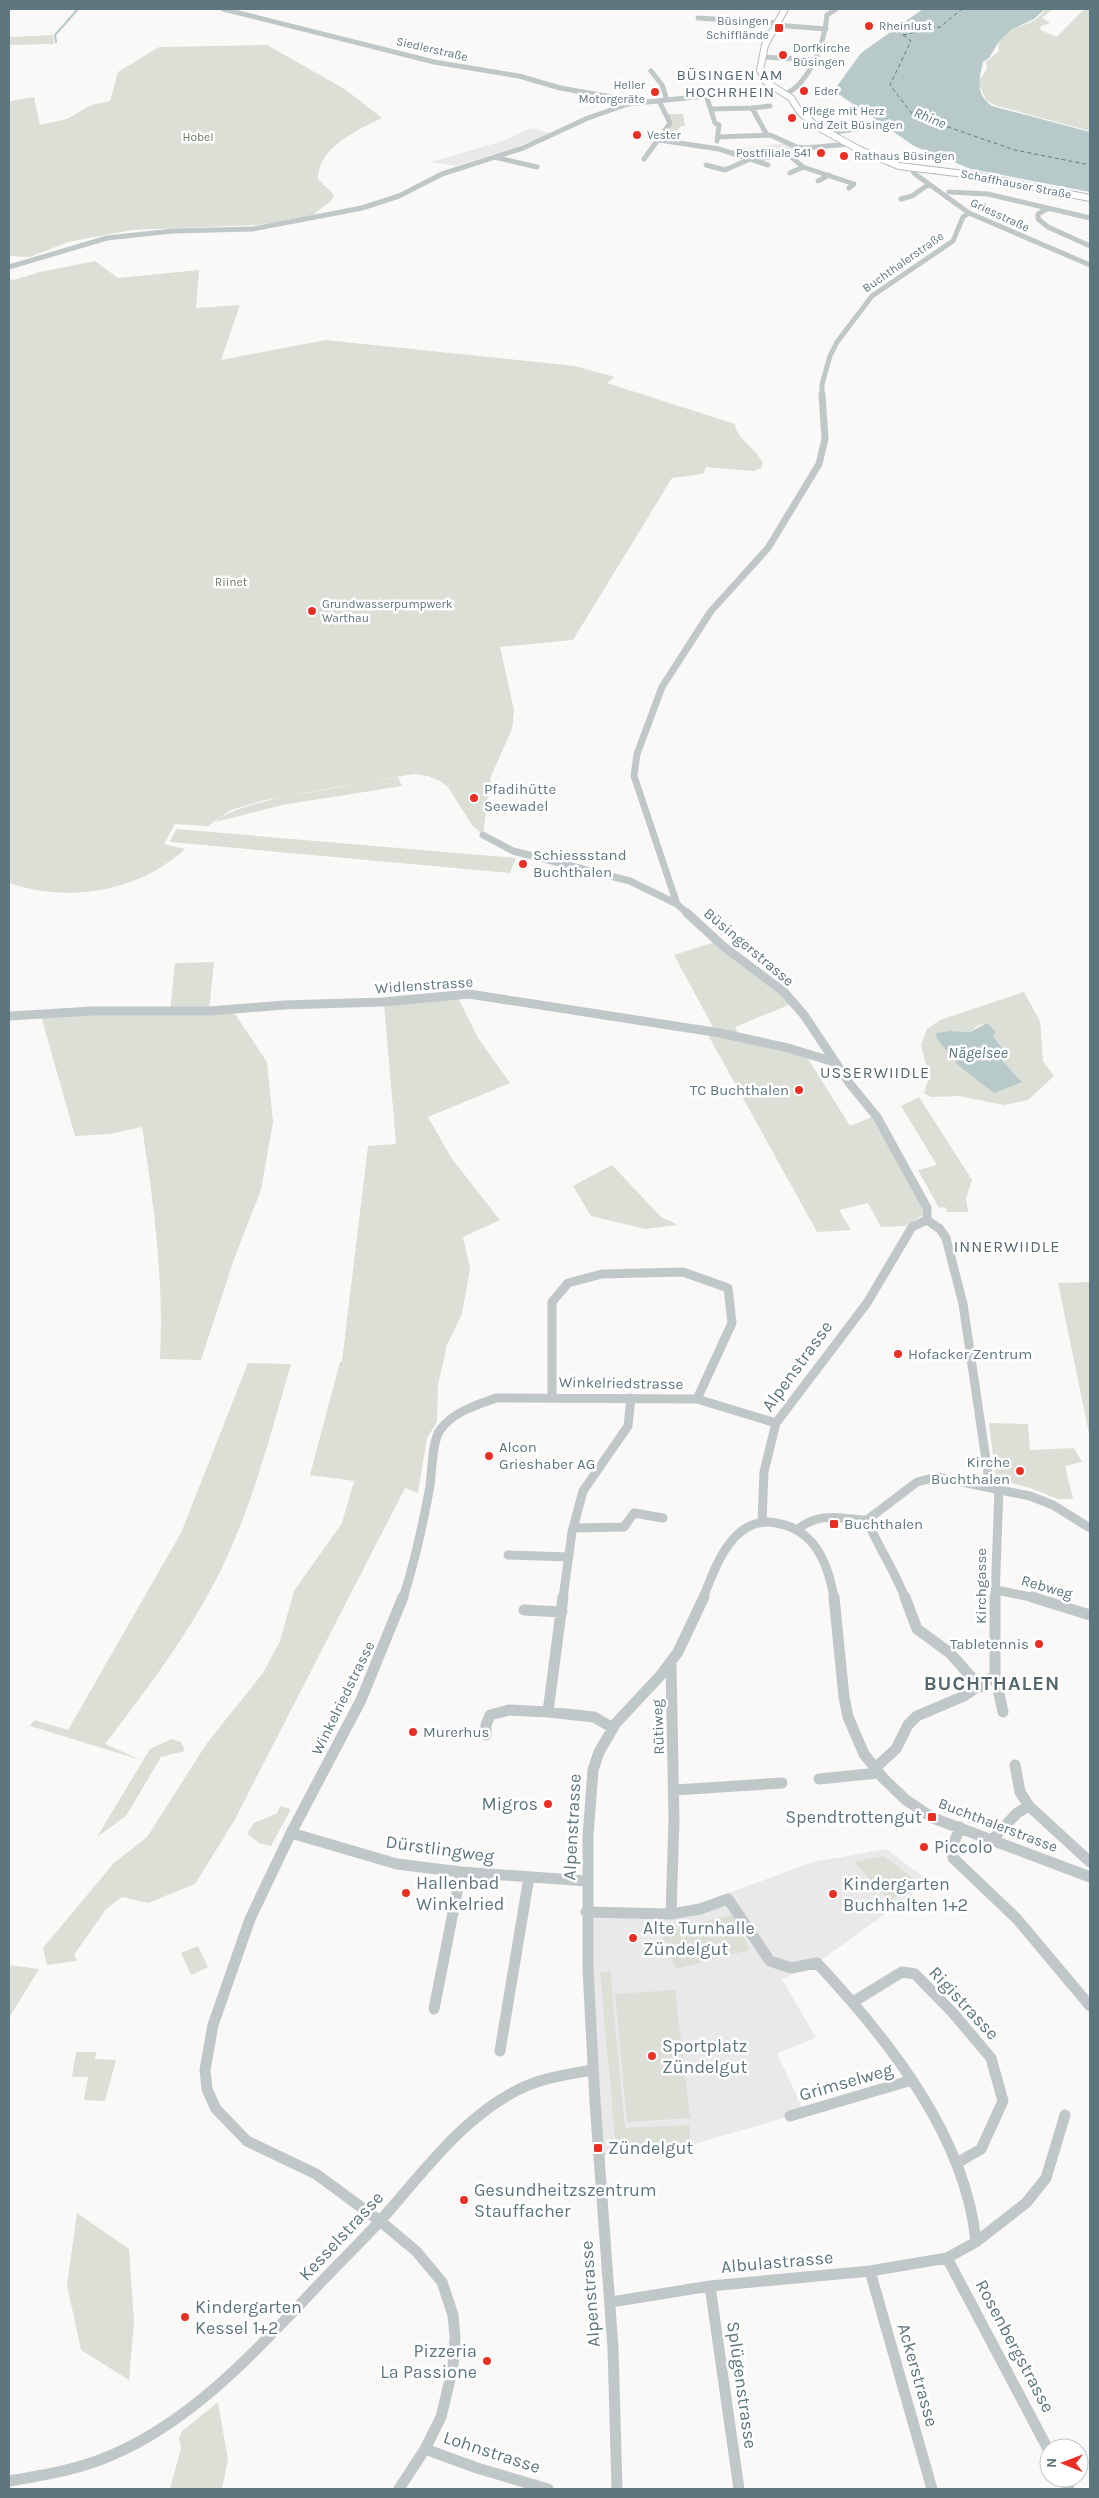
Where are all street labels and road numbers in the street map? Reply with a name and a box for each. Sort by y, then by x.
street label: Siedlerstraße [395,34,469,64]
street label: Schaffhauser Straße [959,166,1073,202]
street label: Griesstraße [968,195,1032,235]
street label: Buchthalerstraße [860,229,946,295]
street label: Büsingerstrasse [700,904,798,990]
street label: Widlenstrasse [374,973,474,997]
street label: Alpenstrasse [757,1316,837,1416]
street label: Winkelriedstrasse [559,1373,683,1393]
street label: Kirchgasse [972,1548,990,1624]
street label: Rebweg [1019,1571,1075,1603]
street label: Winkelriedstrasse [308,1638,378,1758]
street label: Rütiweg [648,1698,668,1755]
street label: Alpenstrasse [558,1773,586,1881]
street label: Buchthalerstrasse [936,1794,1060,1856]
street label: Dürstlingweg [384,1830,496,1868]
street label: Rigistrasse [924,1962,1004,2044]
street label: Grimselweg [797,2058,895,2106]
street label: Kesselstrasse [294,2187,388,2285]
street label: Alpenstrasse [575,2240,605,2348]
street label: Albulastrasse [720,2246,834,2278]
street label: Rosenbergstrasse [971,2276,1059,2416]
street label: Splügenstrasse [722,2320,762,2450]
street label: Ackerstrasse [893,2321,943,2429]
street label: Lohnstrasse [441,2426,543,2478]

